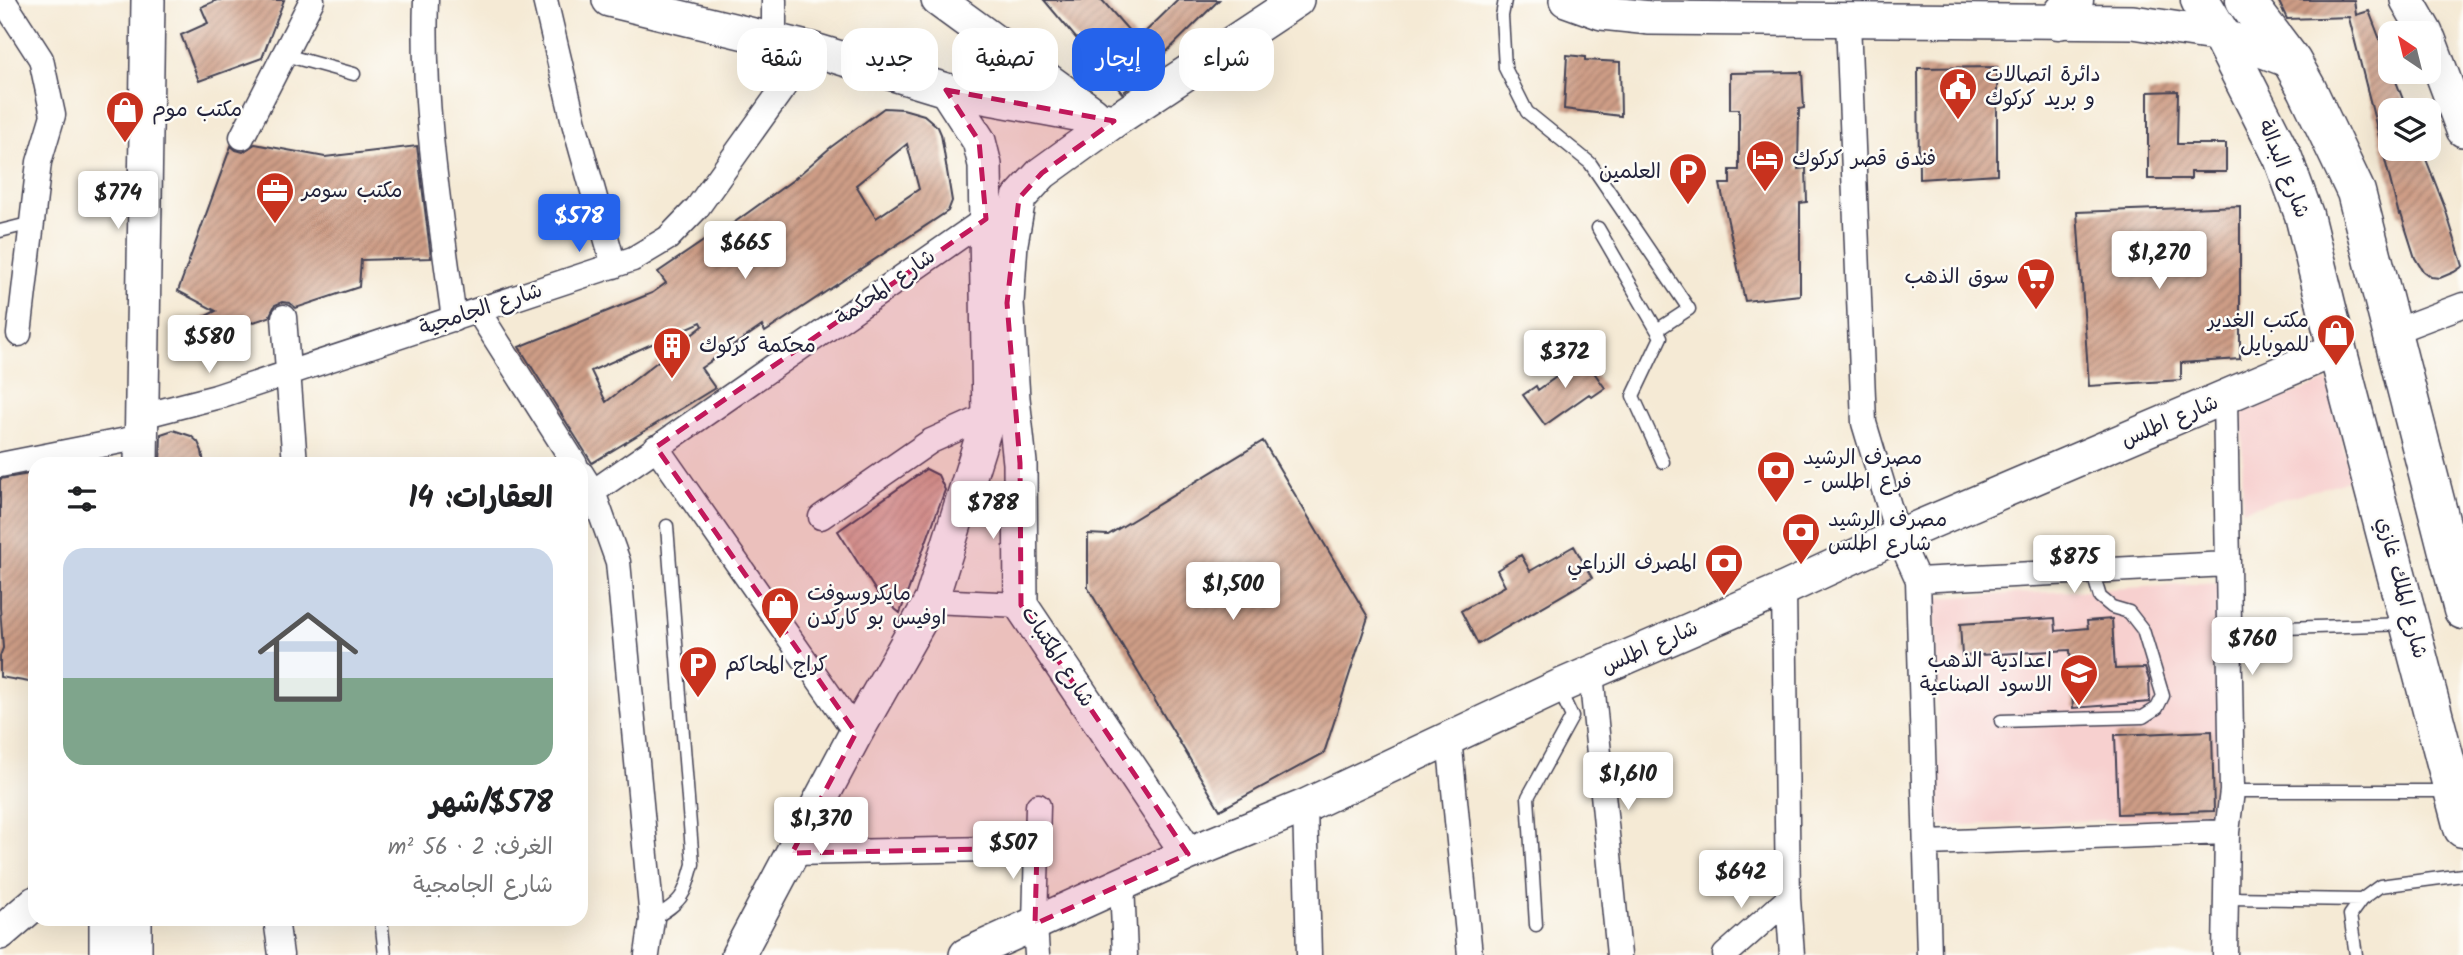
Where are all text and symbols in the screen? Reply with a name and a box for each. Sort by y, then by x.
north arrow [2378,21,2441,84]
map controls [2378,21,2441,161]
chip: شقة [737,28,827,91]
chip: جديد [841,28,938,91]
chip: تصفية [952,28,1058,91]
chip: إيجار [1072,28,1165,91]
chip: شراء [1179,28,1274,91]
place label: دائرة اتصالات و بريد كركوك [1985,59,2101,116]
public building icon: دائرة اتصالات و بريد كركوك [1937,66,1979,121]
shop icon: مكتب موم [104,89,146,144]
place label: مكتب موم [152,94,242,127]
button: layers [2378,98,2441,161]
street label: شارع البدالة [2248,115,2318,223]
hotel icon: فندق قصر كركوك [1744,138,1786,193]
place label: فندق قصر كركوك [1792,143,1936,176]
parking icon: العلمين [1667,151,1709,206]
place label: العلمين [1599,156,1661,189]
office icon: مكتب سومر [254,170,296,225]
pin: $774 [77,172,159,231]
place label: مكتب سومر [300,175,402,208]
text: $774 [94,176,142,212]
pin: $578 [538,194,620,254]
text: $578 [554,199,604,235]
pin: $665 [704,222,786,281]
text: $665 [720,226,770,262]
pin: $1,270 [2102,232,2216,291]
text: $1,270 [2128,236,2190,272]
street label: شارع المحكمة [829,241,943,335]
supermarket icon: سوق الذهب [2015,256,2057,311]
place label: سوق الذهب [1905,261,2009,294]
street label: شارع الجامجية [415,275,547,345]
place label: مكتب الغدير للموبايل [2206,305,2309,362]
shop icon: مكتب الغدير للموبايل [2315,312,2357,367]
pin: $580 [168,316,250,375]
text: $580 [184,320,234,356]
building icon: محكمة كركوك [651,325,693,380]
place label: محكمة كركوك [699,330,816,363]
pin: $372 [1524,330,1606,390]
text: $372 [1540,335,1590,371]
street label: شارع اطلس [2116,387,2224,457]
place label: مصرف الرشيد - فرع اطلس [1803,442,1922,499]
bank icon: مصرف الرشيد - فرع اطلس [1755,449,1797,504]
text: العقارات: 14 [408,475,553,523]
icon: filters [63,480,101,518]
pin: $788 [952,482,1034,541]
text: $788 [967,486,1019,522]
place label: مصرف الرشيد شارع اطلس [1828,504,1947,561]
bank icon: مصرف الرشيد شارع اطلس [1780,511,1822,566]
street label: شارع الملك غازي [2366,514,2436,662]
pin: $875 [2033,536,2115,595]
text: $875 [2049,540,2099,576]
bank icon: المصرف الزراعي [1703,542,1745,597]
place label: المصرف الزراعي [1567,547,1697,581]
pin: $1,500 [1176,562,1290,622]
text: $1,500 [1202,567,1264,603]
place label: مايكروسوفت اوفيس بو كاركدن [807,578,947,635]
shop icon: مايكروسوفت اوفيس بو كاركدن [759,585,801,640]
icon: home [245,594,371,720]
street label: شارع المكتبات [1012,600,1102,714]
street label: شارع اطلس [1596,612,1704,684]
pin: $760 [2211,618,2293,677]
text: $760 [2228,622,2276,658]
parking icon: كراج المحاكم [677,644,719,699]
place label: اعدادية الذهب الاسود الصناعية [1920,645,2052,702]
place label: كراج المحاكم [725,649,828,682]
school or university icon: اعدادية الذهب الاسود الصناعية [2058,652,2100,707]
pin: $1,610 [1571,752,1685,812]
text: $1,610 [1599,757,1657,793]
text: $578/شهر [430,780,553,828]
pin: $1,370 [764,798,878,857]
text: $1,370 [790,802,852,838]
pin: $507 [972,822,1054,881]
text: $507 [989,826,1037,862]
text: الغرف: 2 · 56 m² [388,830,553,866]
pin: $642 [1700,850,1782,910]
text: $642 [1715,855,1767,891]
text: شارع الجامجية [413,868,553,904]

